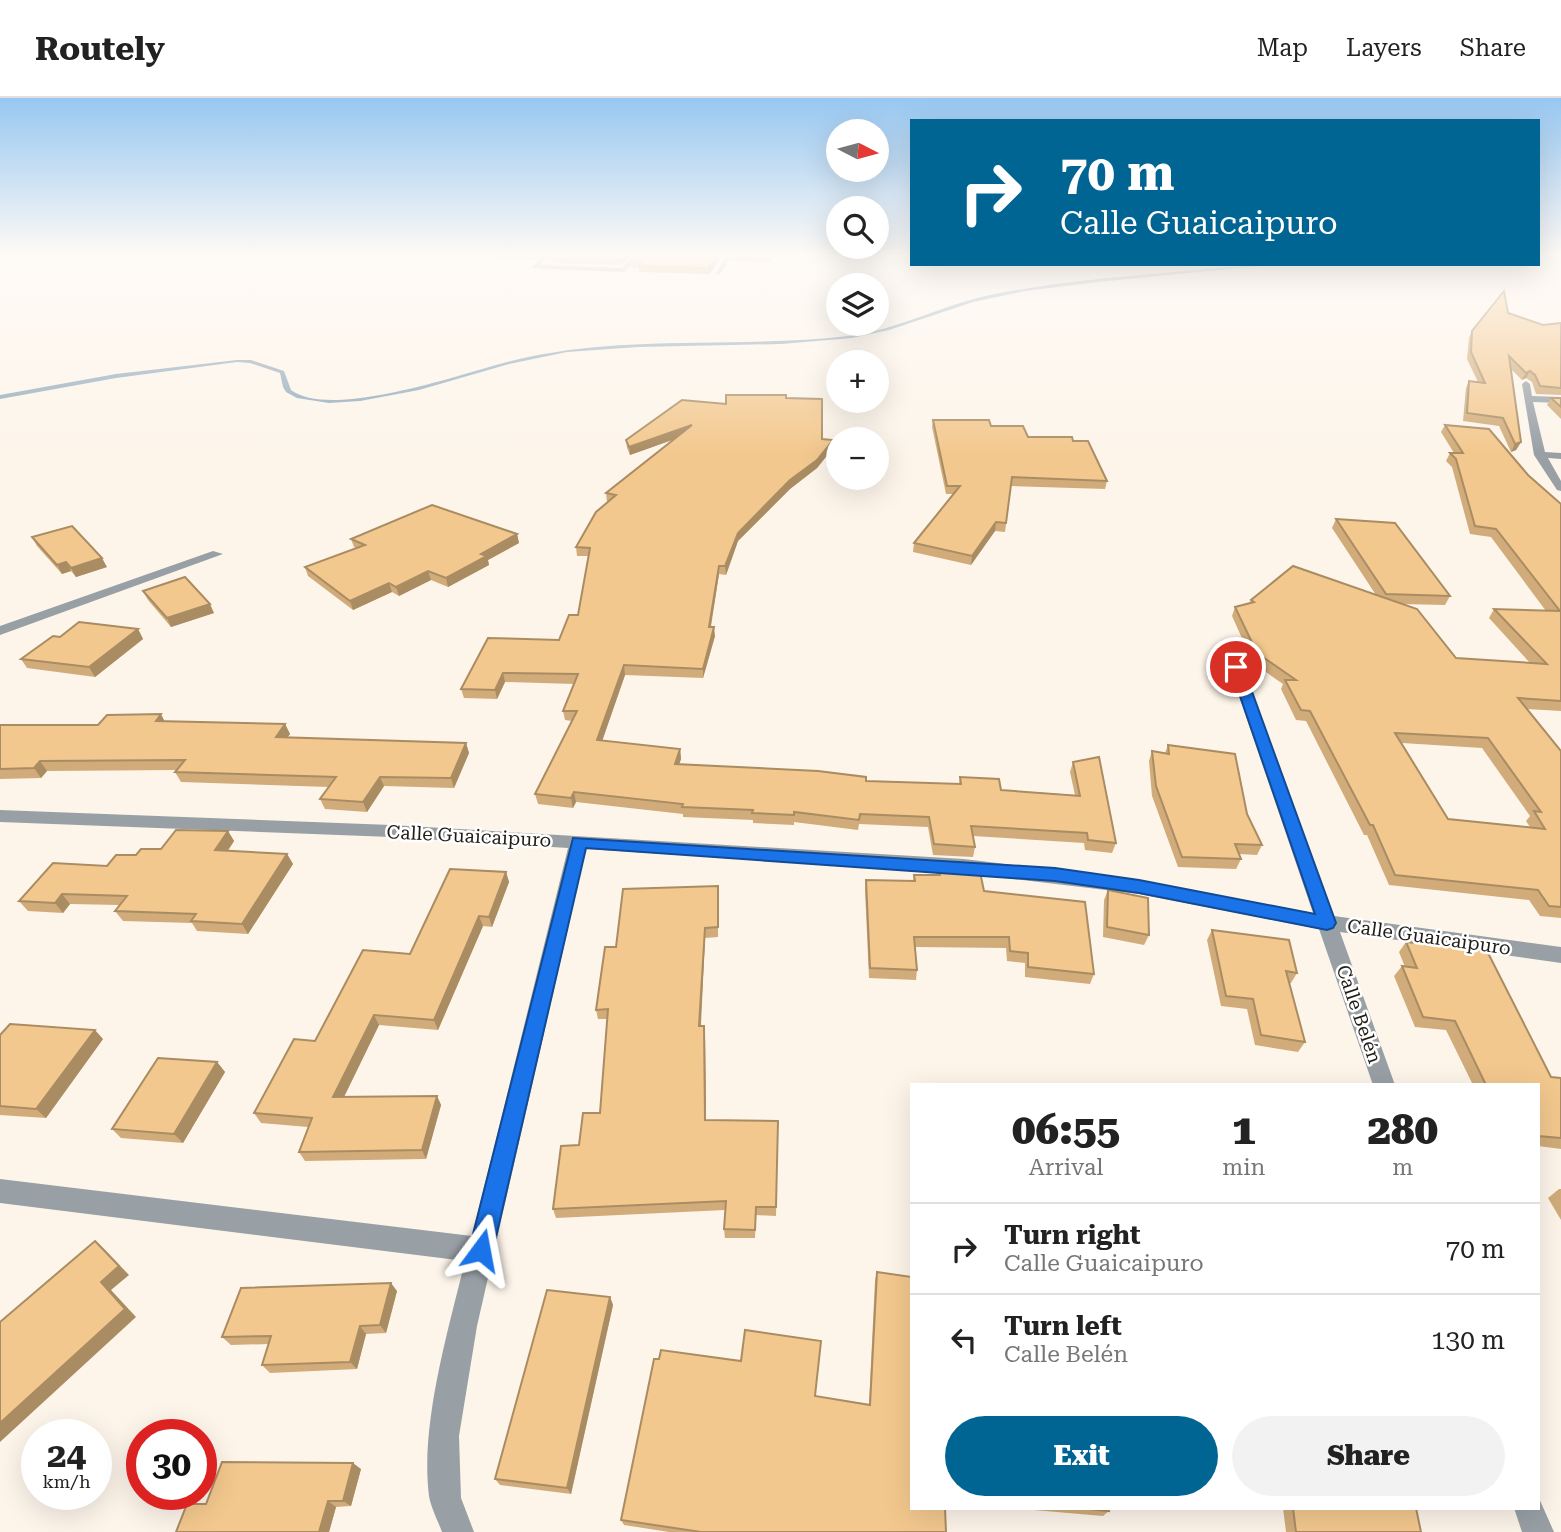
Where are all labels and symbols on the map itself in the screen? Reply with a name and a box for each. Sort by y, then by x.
north arrow [826,119,889,182]
pin [1206,637,1266,697]
street label: Calle Guaicaipuro [386,820,552,852]
street label: Calle Guaicaipuro [1346,914,1512,960]
street label: Calle Belén [1331,962,1387,1066]
position arrow [444,1213,518,1287]
speed limit sign: 30 [126,1419,217,1510]

